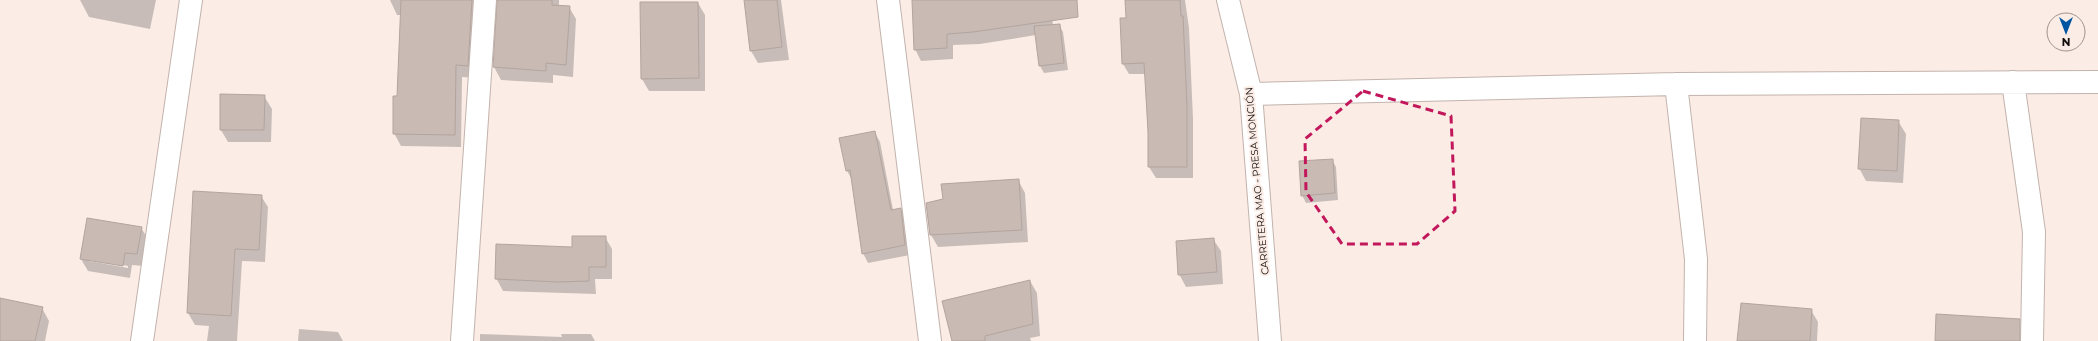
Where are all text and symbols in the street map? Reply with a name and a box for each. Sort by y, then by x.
north arrow [2046,12,2086,52]
text: N [2062,35,2070,49]
street label: CARRETERA MAO - PRESA MONCIÓN [1242,87,1272,275]

